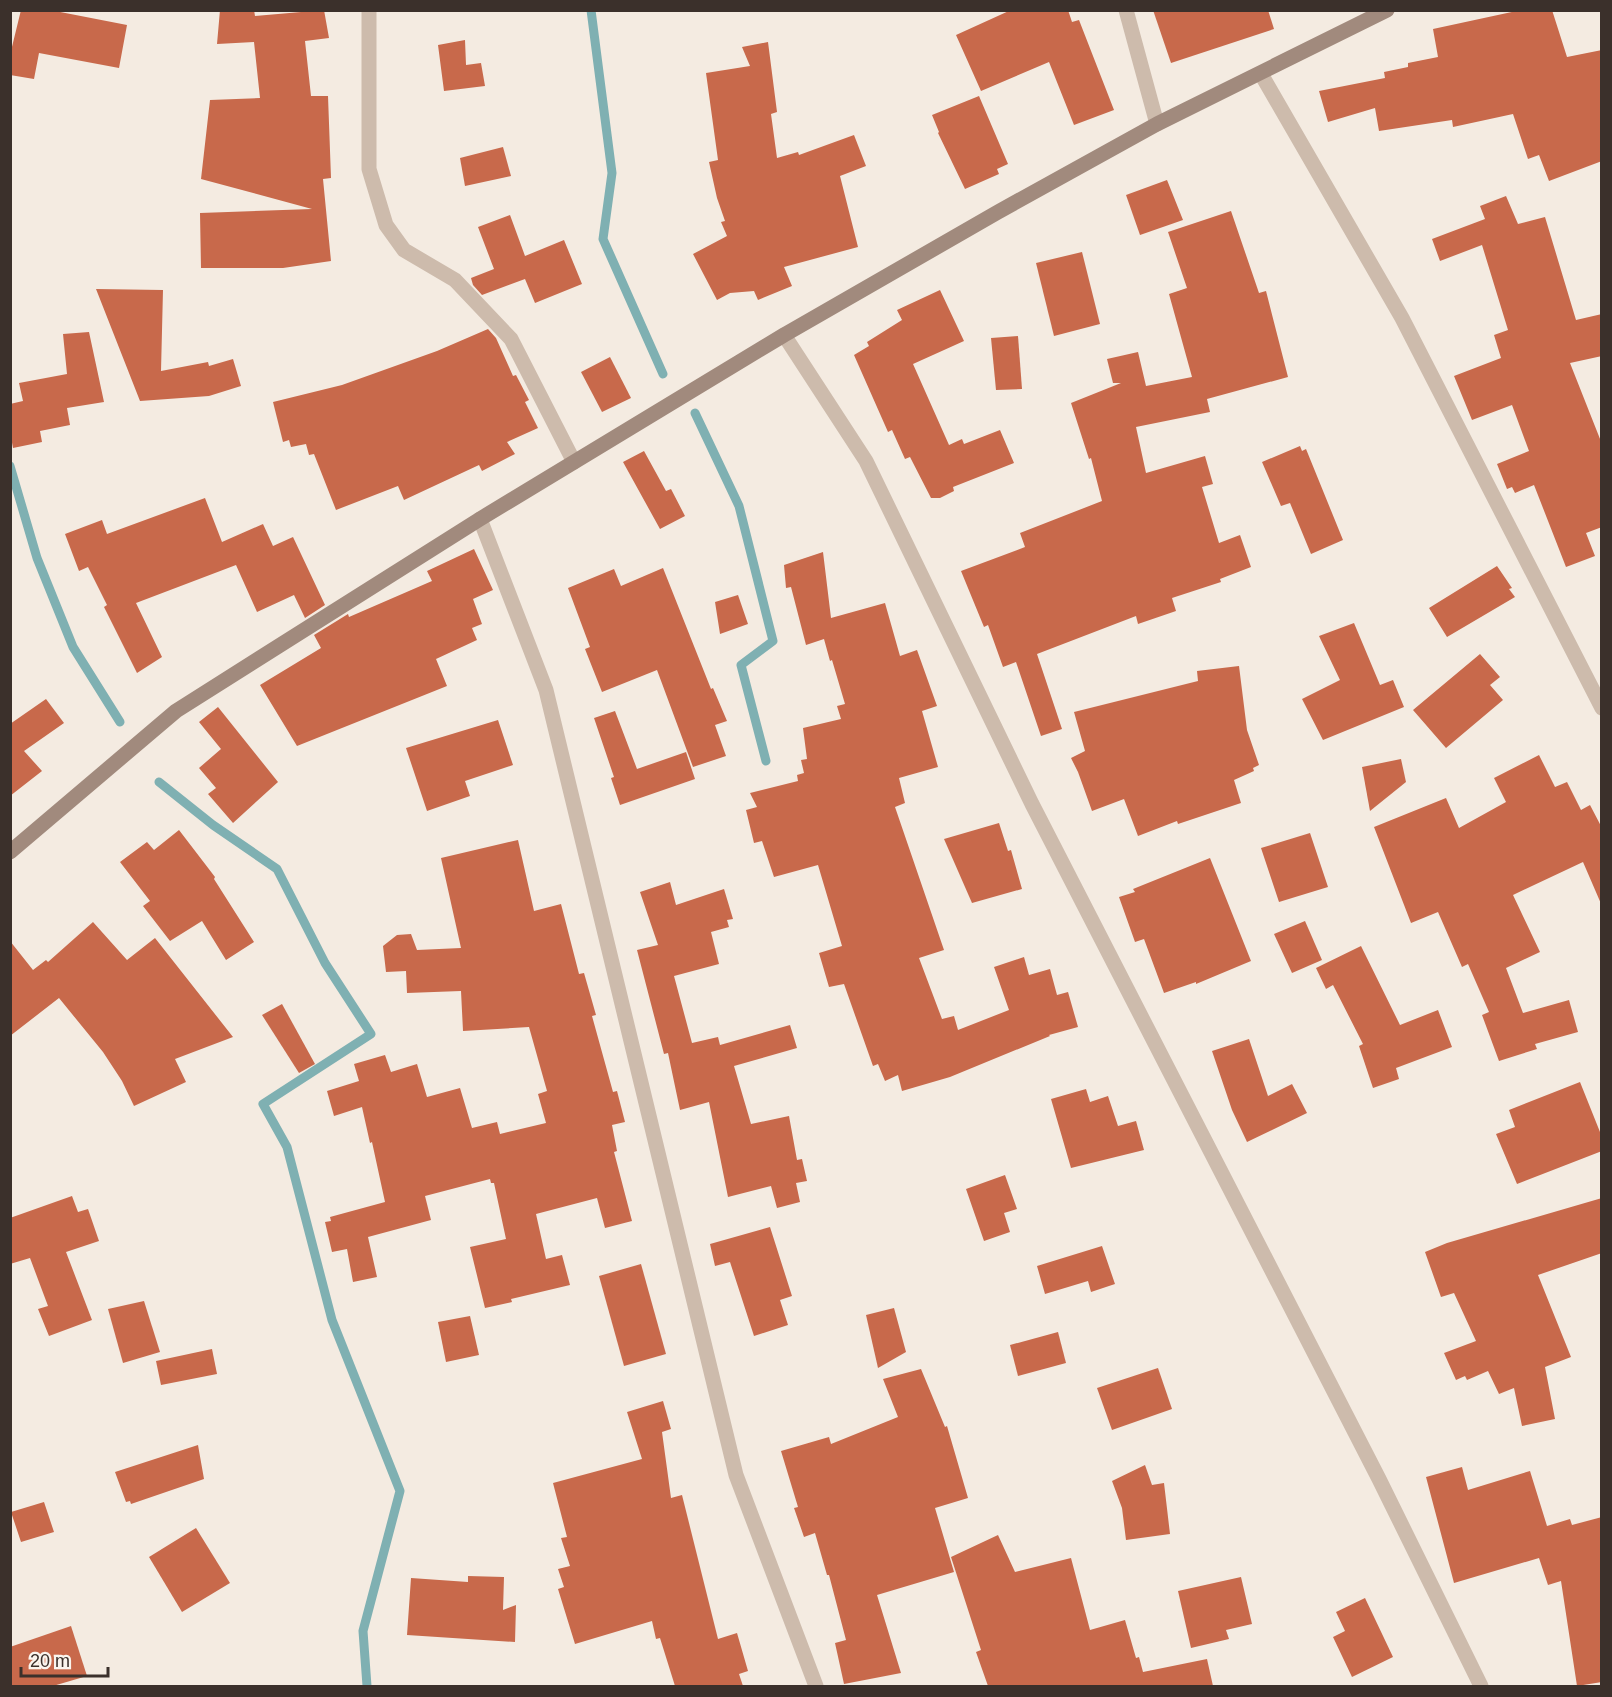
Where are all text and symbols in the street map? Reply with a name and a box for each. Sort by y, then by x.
scale bar [21,1640,108,1678]
text: 20 m [30,1651,70,1671]

